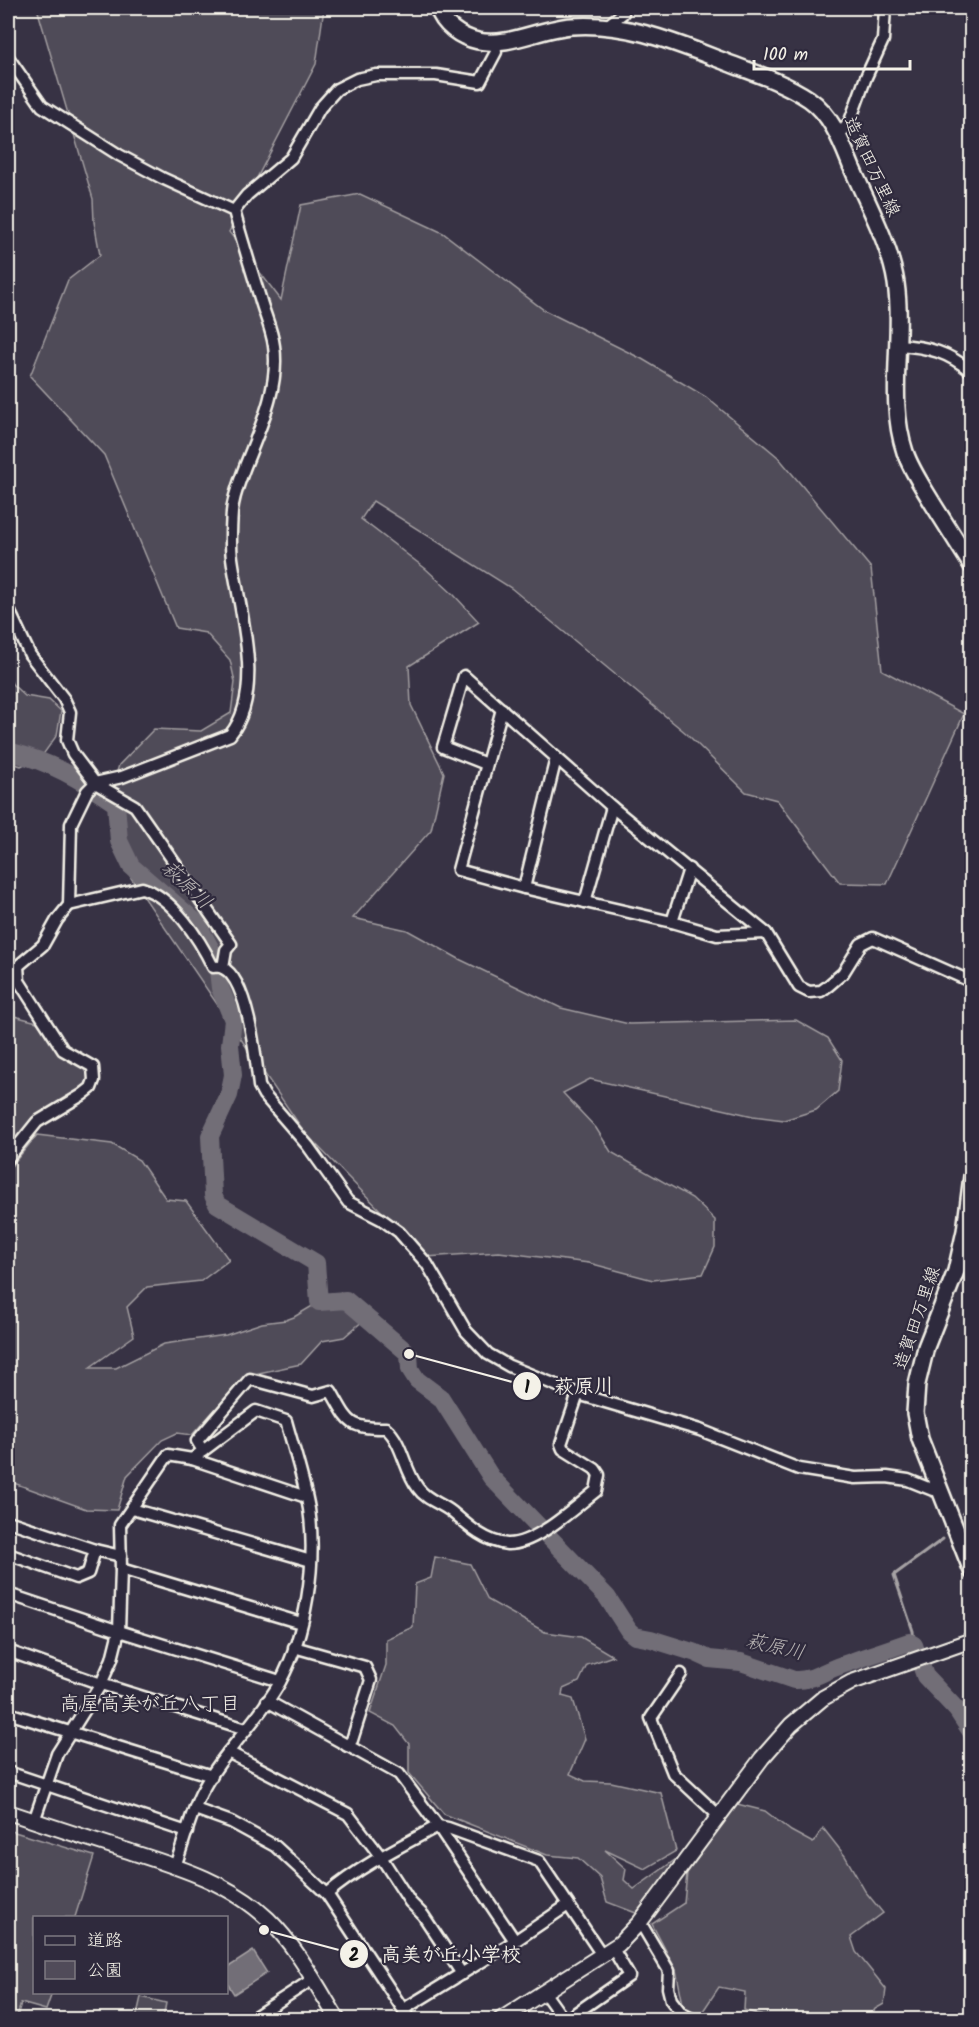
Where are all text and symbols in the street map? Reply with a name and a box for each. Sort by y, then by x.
scale bar [754,33,910,71]
text: 100 m [763,41,808,70]
street label: 造賀田万里線 [835,112,907,222]
water label: 萩原川 [153,854,219,918]
street label: 造賀田万里線 [887,1262,949,1374]
callout: 萩原川 [512,1367,626,1405]
text: 萩原川 [554,1372,614,1404]
text: 1 [524,1374,530,1403]
water label: 萩原川 [742,1626,808,1670]
district label: 高屋高美が丘八丁目 [60,1689,240,1721]
legend [33,1916,228,1994]
text: 道路 [87,1927,123,1956]
callout: 高美が丘小学校 [339,1935,533,1973]
text: 高美が丘小学校 [381,1940,521,1972]
text: 2 [349,1942,359,1971]
text: 公園 [87,1957,123,1986]

